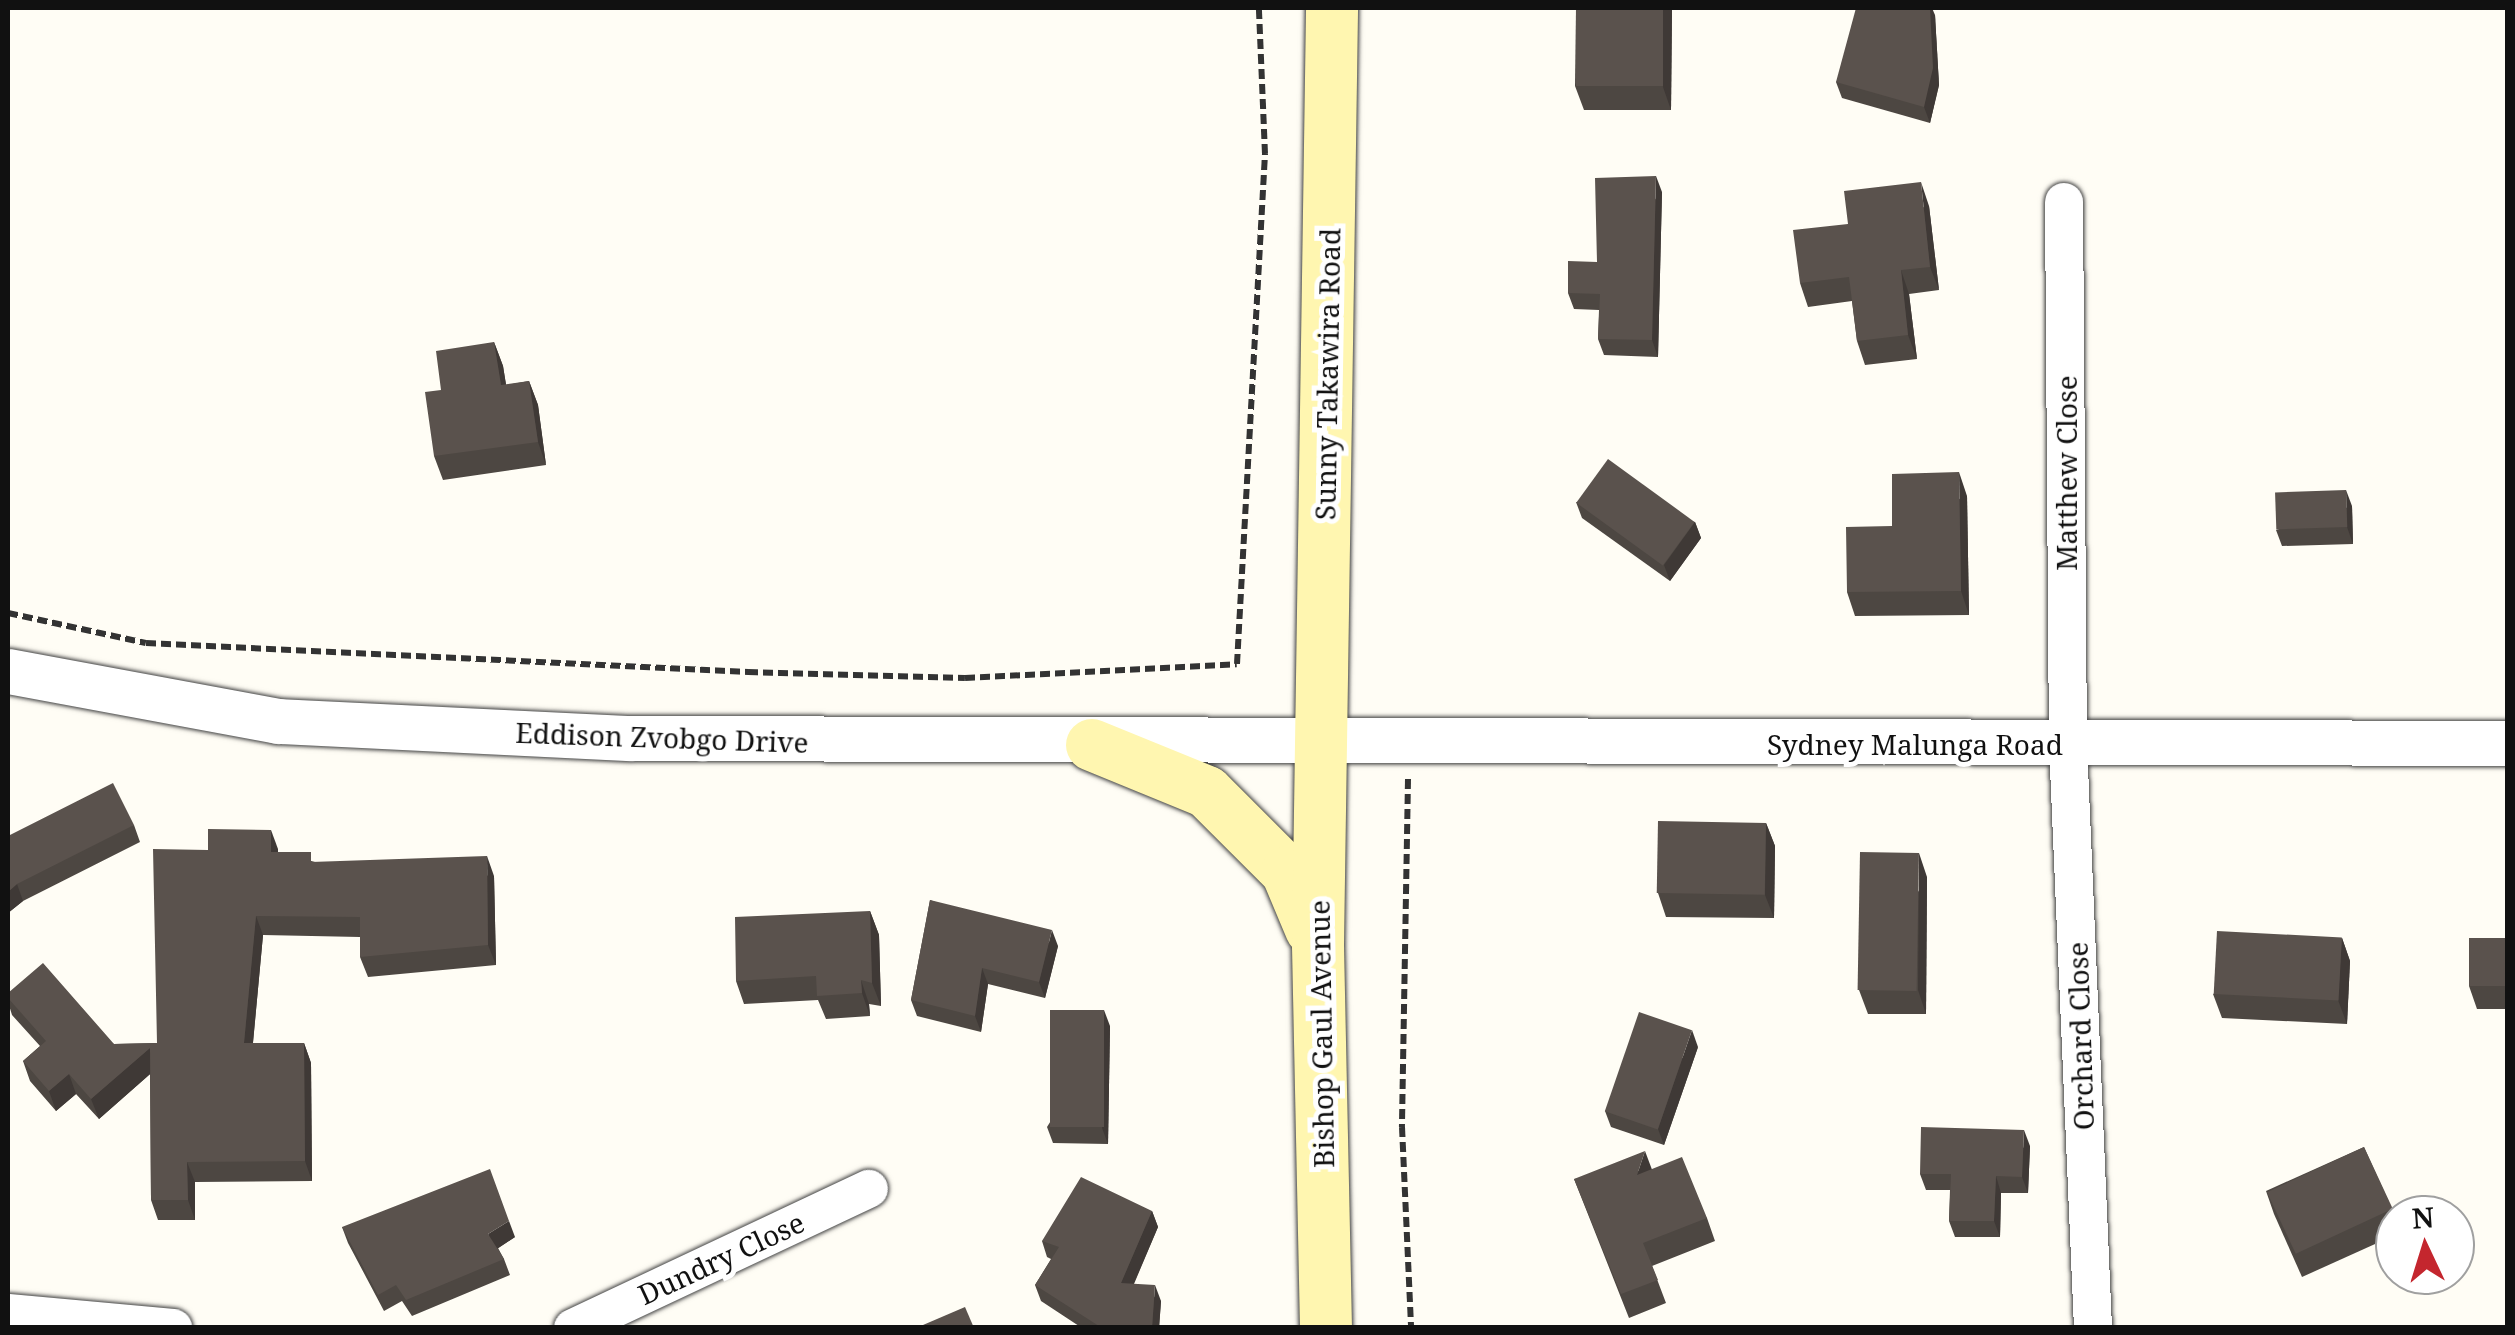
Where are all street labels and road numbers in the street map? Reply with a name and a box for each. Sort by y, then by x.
street label: Sunny Takawira Road [1308,228,1346,520]
street label: Matthew Close [2049,375,2083,571]
street label: Eddison Zvobgo Drive [515,715,809,759]
street label: Sydney Malunga Road [1767,727,2063,761]
street label: Bishop Gaul Avenue [1302,900,1340,1168]
street label: Orchard Close [2060,941,2100,1131]
street label: Dundry Close [633,1205,809,1311]

